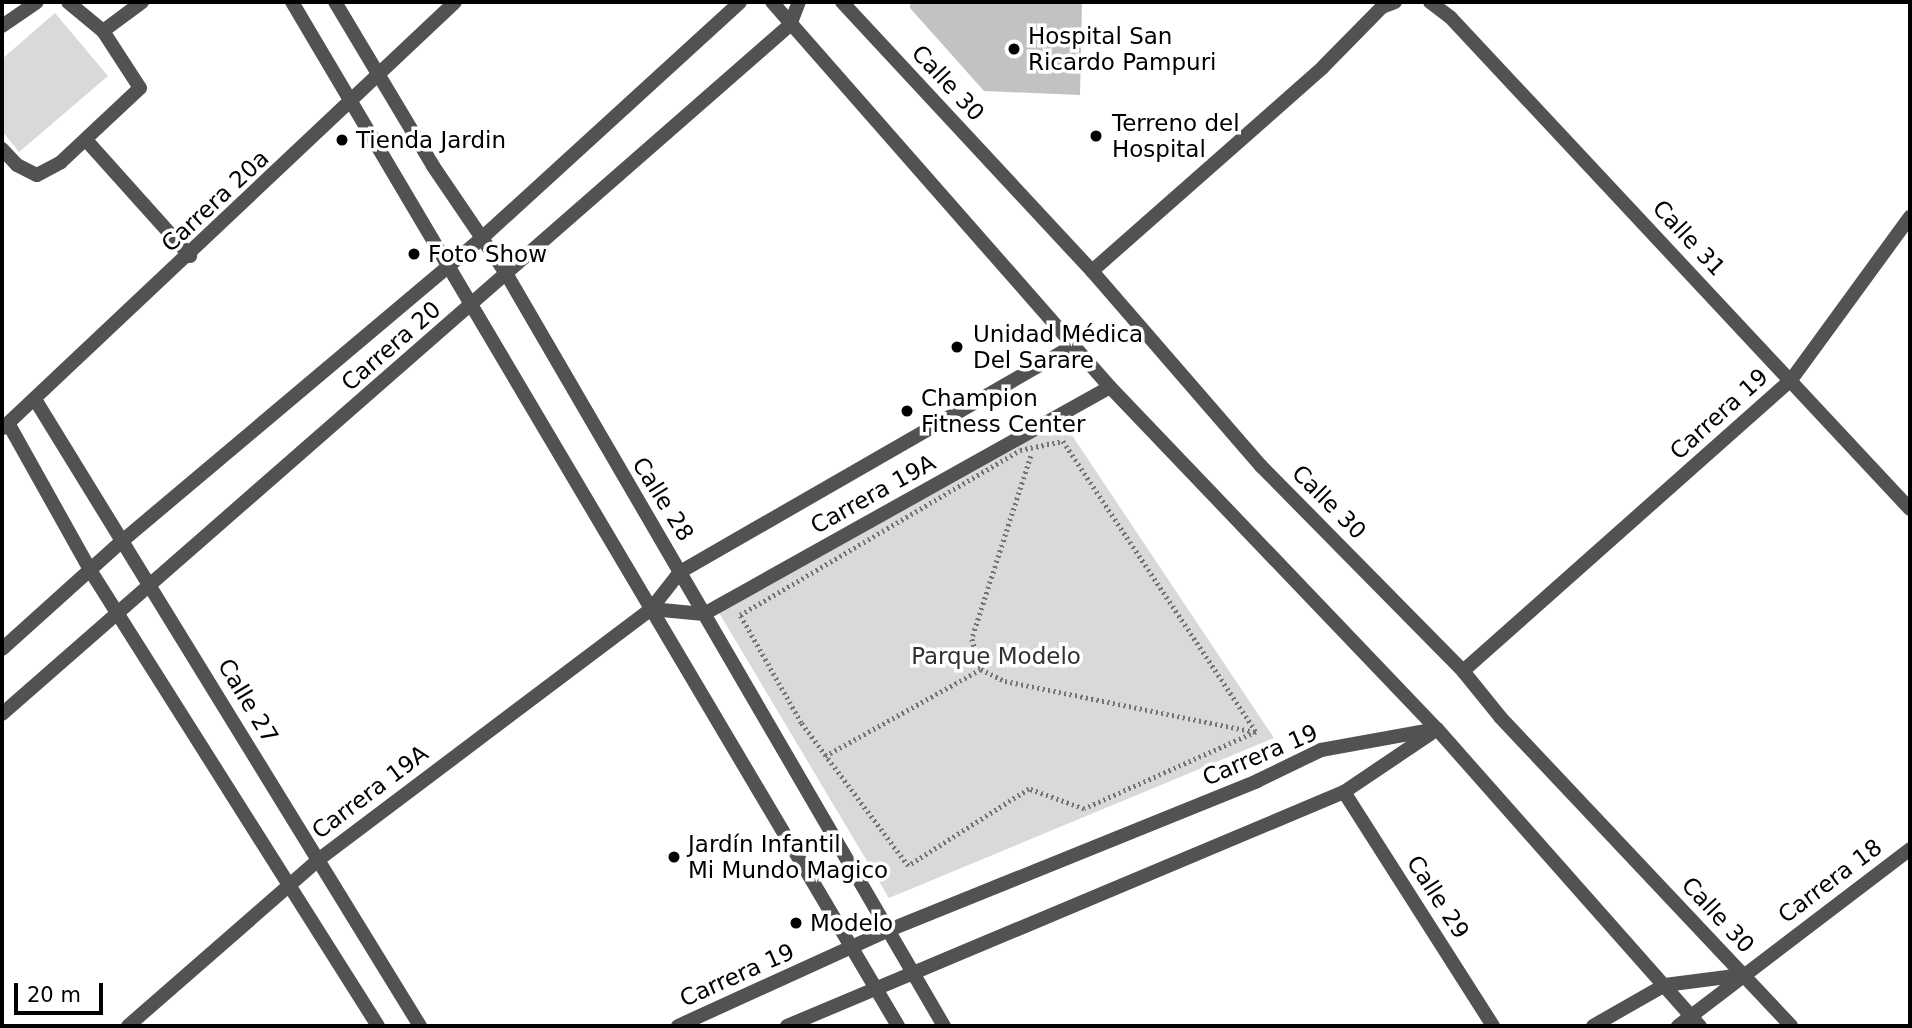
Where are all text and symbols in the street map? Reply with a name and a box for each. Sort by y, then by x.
place label: Hospital San Ricardo Pampuri [1028,22,1217,76]
street label: Calle 30 [906,39,990,127]
marker: Hospital San Ricardo Pampuri [1006,41,1022,57]
place label: Terreno del Hospital [1112,109,1240,163]
place label: Tienda Jardin [356,126,506,154]
marker: Terreno del Hospital [1086,126,1106,146]
marker: Tienda Jardin [334,132,350,148]
street label: Carrera 20a [156,144,274,258]
street label: Calle 31 [1647,194,1731,282]
place label: Foto Show [428,240,547,268]
marker: Foto Show [406,246,422,262]
street label: Carrera 20 [336,295,446,397]
place label: Unidad Médica Del Sarare [973,320,1143,374]
marker: Unidad Médica Del Sarare [947,337,967,357]
street label: Carrera 19 [1664,363,1774,465]
place label: Champion Fitness Center [921,384,1085,438]
marker: Champion Fitness Center [899,403,915,419]
street label: Carrera 19A [806,448,940,540]
street label: Calle 28 [626,452,700,546]
street label: Calle 30 [1286,459,1372,545]
park label: Parque Modelo [911,642,1081,670]
street label: Calle 27 [212,654,284,748]
street label: Carrera 19 [1198,718,1322,792]
street label: Carrera 19A [307,739,433,845]
place label: Jardín Infantil Mi Mundo Magico [688,830,888,884]
street label: Carrera 18 [1773,833,1887,929]
marker: Jardín Infantil Mi Mundo Magico [666,849,682,865]
street label: Calle 29 [1401,850,1475,944]
street label: Calle 30 [1676,871,1760,959]
place label: Modelo [810,909,893,937]
marker: Modelo [788,915,804,931]
street label: Carrera 19 [675,937,799,1013]
scale bar [18,968,107,1012]
text: 20 m [27,983,81,1007]

